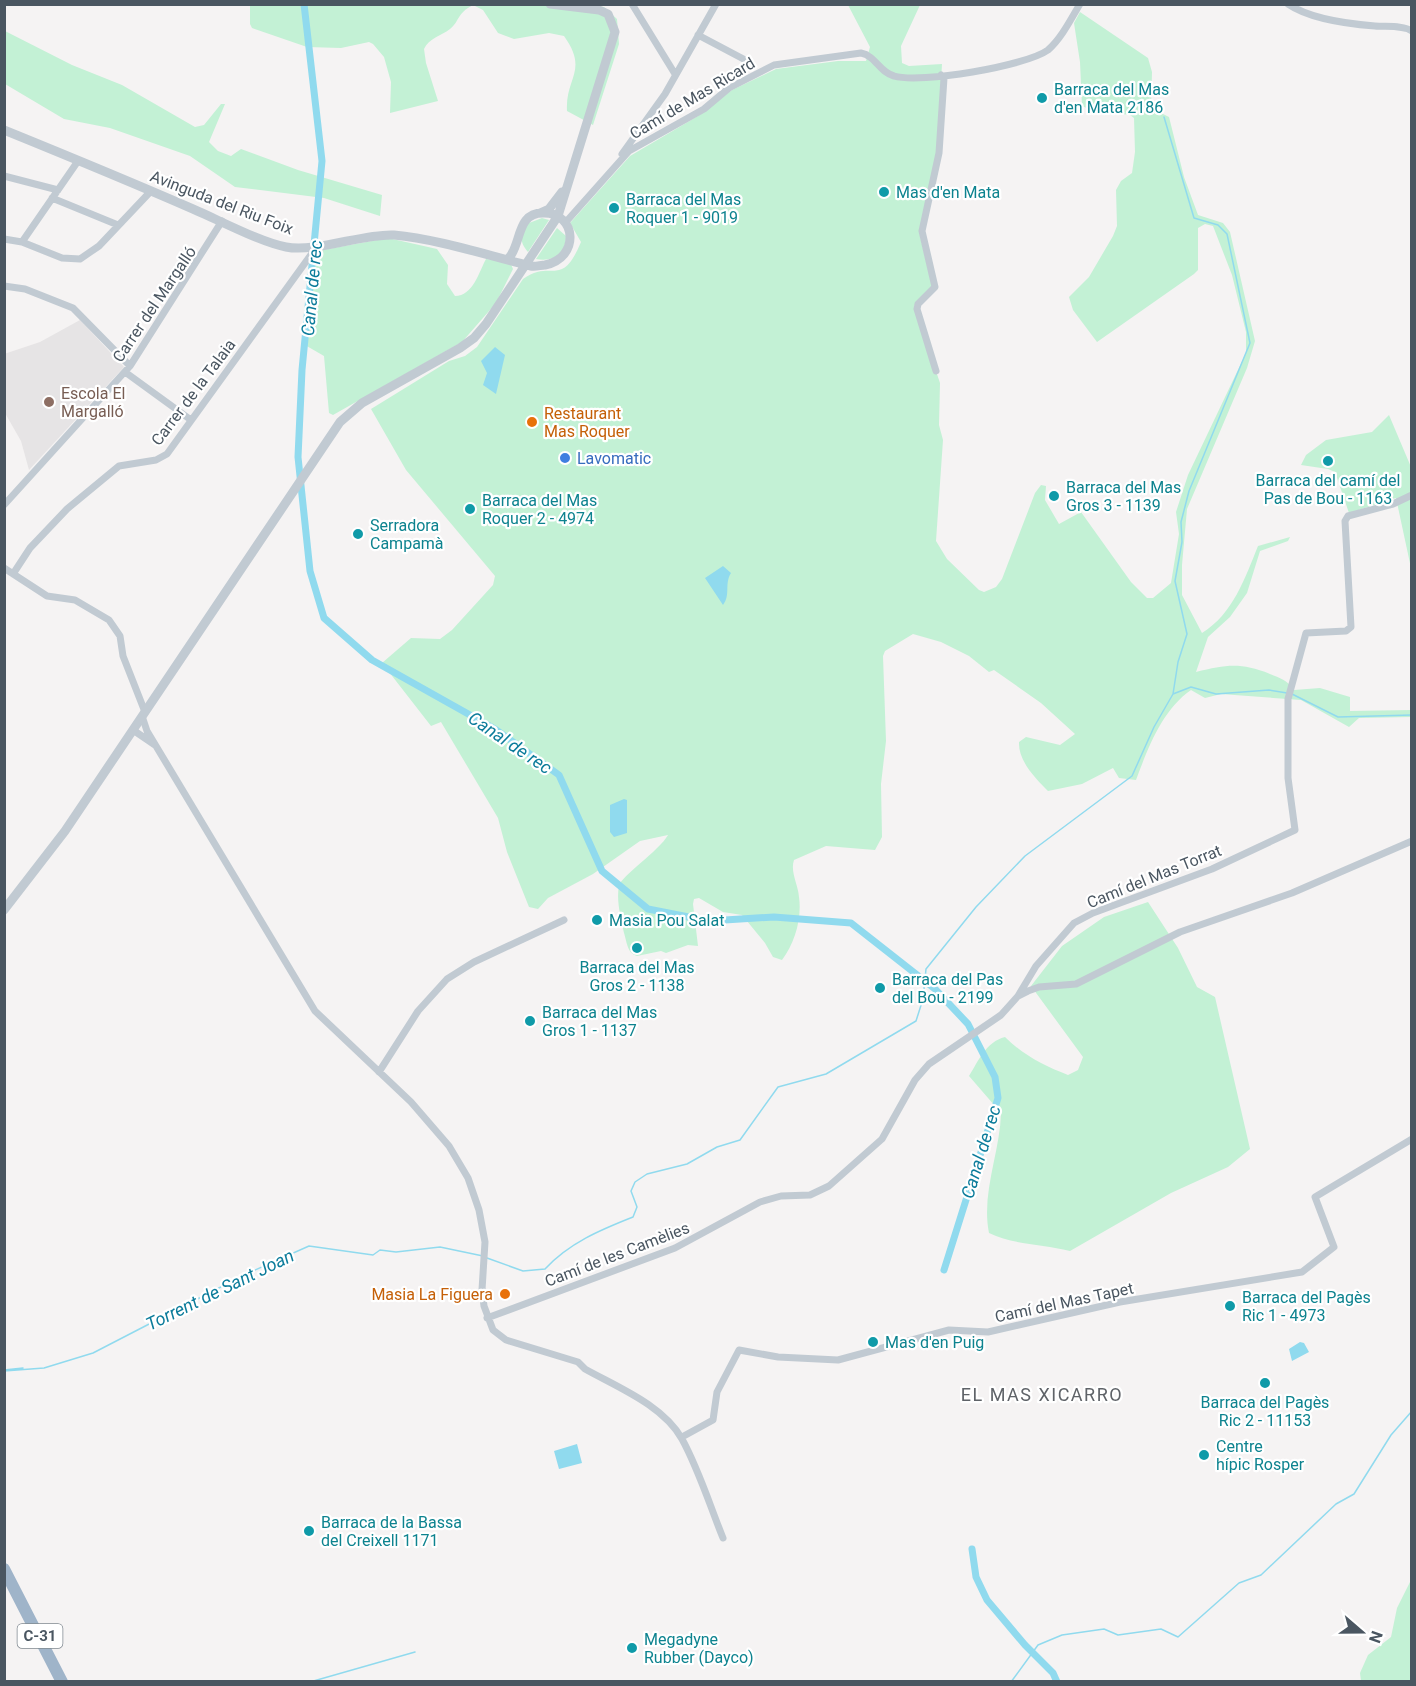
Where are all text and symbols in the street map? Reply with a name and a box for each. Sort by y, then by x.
street label: Camí de Mas Ricard [626,54,758,143]
place label: Barraca del Mas d'en Mata 2186 [1054,80,1169,117]
marker: Barraca del Mas d'en Mata 2186 [1035,91,1049,105]
street label: Avinguda del Riu Foix [148,166,296,239]
place label: Mas d'en Mata [896,183,1000,202]
marker: Mas d'en Mata [877,185,891,199]
place label: Barraca del Mas Roquer 1 - 9019 [626,190,741,227]
marker: Barraca del Mas Roquer 1 - 9019 [607,201,621,215]
water label: Canal de rec [297,239,326,337]
street label: Carrer del Margalló [109,243,200,366]
street label: Carrer de la Talaia [147,335,239,449]
place label: Escola El Margalló [61,384,125,421]
marker: Escola El Margalló [42,395,56,409]
place label: Restaurant Mas Roquer [544,404,630,441]
marker: Restaurant Mas Roquer [525,415,539,429]
place label: Lavomatic [577,449,651,468]
marker: Lavomatic [558,451,572,465]
marker: Barraca del camí del Pas de Bou - 1163 [1321,454,1335,468]
place label: Barraca del camí del Pas de Bou - 1163 [1256,471,1400,508]
place label: Barraca del Mas Gros 3 - 1139 [1066,478,1181,515]
marker: Barraca del Mas Gros 3 - 1139 [1047,489,1061,503]
place label: Barraca del Mas Roquer 2 - 4974 [482,491,597,528]
marker: Barraca del Mas Roquer 2 - 4974 [463,502,477,516]
place label: Serradora Campamà [370,516,444,553]
marker: Serradora Campamà [351,527,365,541]
water label: Canal de rec [464,707,556,778]
street label: Camí del Mas Torrat [1084,841,1224,912]
place label: Masia Pou Salat [609,911,724,930]
marker: Masia Pou Salat [590,913,604,927]
marker: Barraca del Mas Gros 2 - 1138 [630,941,644,955]
place label: Barraca del Mas Gros 2 - 1138 [579,958,695,995]
place label: Barraca del Pas del Bou - 2199 [892,970,1003,1007]
marker: Barraca del Pas del Bou - 2199 [873,981,887,995]
place label: Barraca del Mas Gros 1 - 1137 [542,1003,657,1040]
marker: Barraca del Mas Gros 1 - 1137 [523,1014,537,1028]
water label: Canal de rec [956,1103,1005,1201]
street label: Camí de les Camèlies [542,1218,692,1291]
water label: Torrent de Sant Joan [142,1245,297,1335]
street label: Camí del Mas Tapet [993,1279,1135,1326]
place label: Masia La Figuera [371,1285,493,1304]
marker: Masia La Figuera [498,1287,512,1301]
place label: Barraca del Pagès Ric 1 - 4973 [1242,1288,1371,1325]
marker: Barraca del Pagès Ric 1 - 4973 [1223,1299,1237,1313]
place label: Mas d'en Puig [885,1333,984,1352]
marker: Mas d'en Puig [866,1335,880,1349]
marker: Barraca del Pagès Ric 2 - 11153 [1258,1376,1272,1390]
district label: EL MAS XICARRO [961,1384,1123,1405]
place label: Barraca del Pagès Ric 2 - 11153 [1201,1393,1329,1430]
place label: Centre hípic Rosper [1216,1437,1305,1474]
marker: Centre hípic Rosper [1197,1448,1211,1462]
place label: Barraca de la Bassa del Creixell 1171 [321,1513,462,1550]
marker: Barraca de la Bassa del Creixell 1171 [302,1524,316,1538]
north arrow [1332,1602,1392,1662]
road number: C-31 [18,1624,63,1648]
text: N [1365,1628,1386,1646]
place label: Megadyne Rubber (Dayco) [644,1630,754,1667]
marker: Megadyne Rubber (Dayco) [625,1641,639,1655]

